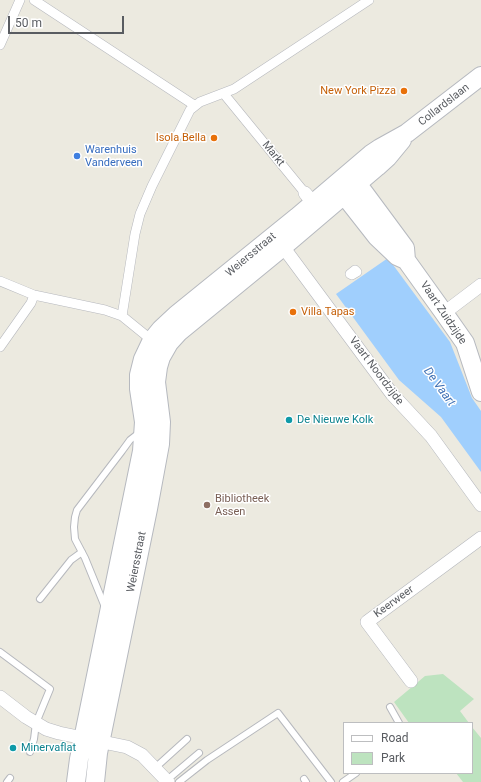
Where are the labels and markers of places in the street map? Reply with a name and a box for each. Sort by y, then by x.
place label: New York Pizza [320,84,396,98]
marker: New York Pizza [399,86,409,96]
place label: Isola Bella [156,131,206,145]
marker: Isola Bella [209,133,219,143]
place label: Warenhuis Vanderveen [85,143,143,169]
marker: Warenhuis Vanderveen [72,151,82,161]
place label: Villa Tapas [301,305,355,319]
marker: Villa Tapas [288,307,298,317]
place label: De Nieuwe Kolk [297,413,373,427]
marker: De Nieuwe Kolk [284,415,294,425]
place label: Bibliotheek Assen [215,492,269,518]
marker: Bibliotheek Assen [202,500,212,510]
place label: Minervaflat [21,741,76,755]
marker: Minervaflat [8,743,18,753]

